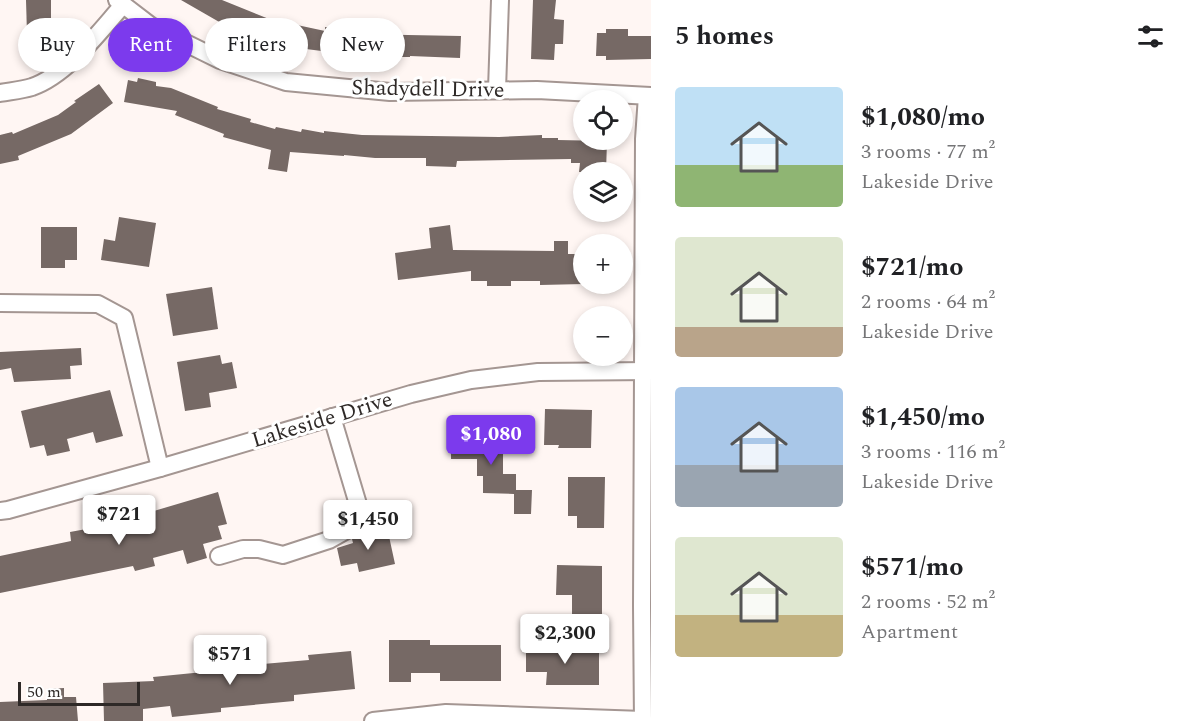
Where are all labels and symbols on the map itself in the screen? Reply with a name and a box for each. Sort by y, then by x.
street label: Shadydell Drive [351,71,505,107]
street label: Lakeside Drive [247,383,397,457]
pin: $1,080 [442,415,540,466]
pin: $721 [83,495,155,546]
pin: $1,450 [319,500,417,551]
pin: $2,300 [516,614,614,665]
pin: $571 [194,635,266,686]
scale bar [18,679,140,706]

